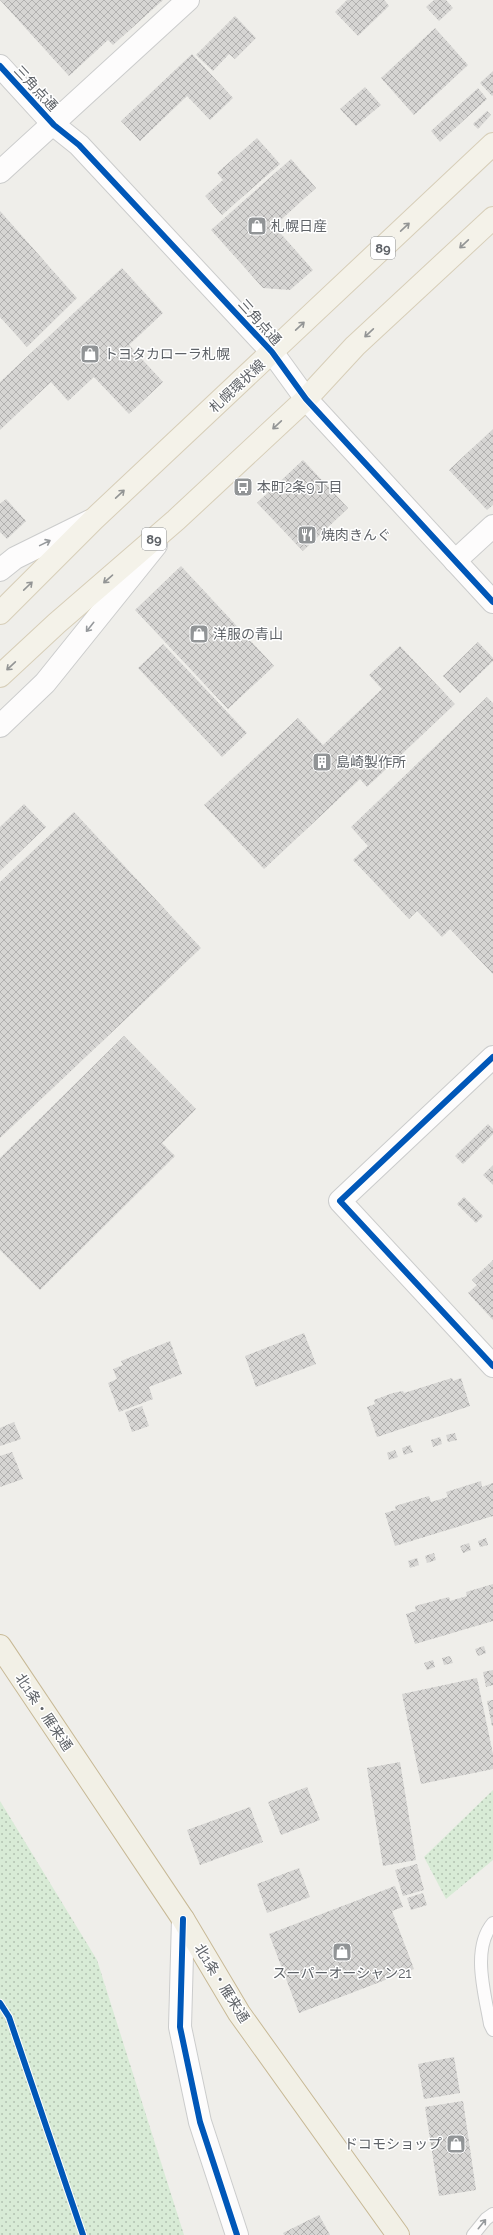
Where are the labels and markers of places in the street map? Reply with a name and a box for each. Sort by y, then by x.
shop icon: 札幌日産 [246,215,268,237]
place label: 札幌日産 [271,218,327,234]
shop icon: トヨタカローラ札幌 [79,343,101,365]
place label: トヨタカローラ札幌 [104,346,230,362]
bus stop icon: 本町2条9丁目 [232,476,254,498]
place label: 本町2条9丁目 [257,479,343,495]
restaurant icon: 焼肉きんぐ [296,524,318,546]
place label: 焼肉きんぐ [321,527,391,543]
shop icon: 洋服の青山 [188,623,210,645]
place label: 洋服の青山 [213,626,283,642]
building icon: 島崎製作所 [311,751,333,773]
place label: 島崎製作所 [336,754,406,770]
shop icon: スーパーオーシャン21 [331,1941,353,1963]
place label: スーパーオーシャン21 [273,1965,411,1981]
shop icon: ドコモショップ [445,2133,467,2155]
place label: ドコモショップ [344,2136,442,2152]

